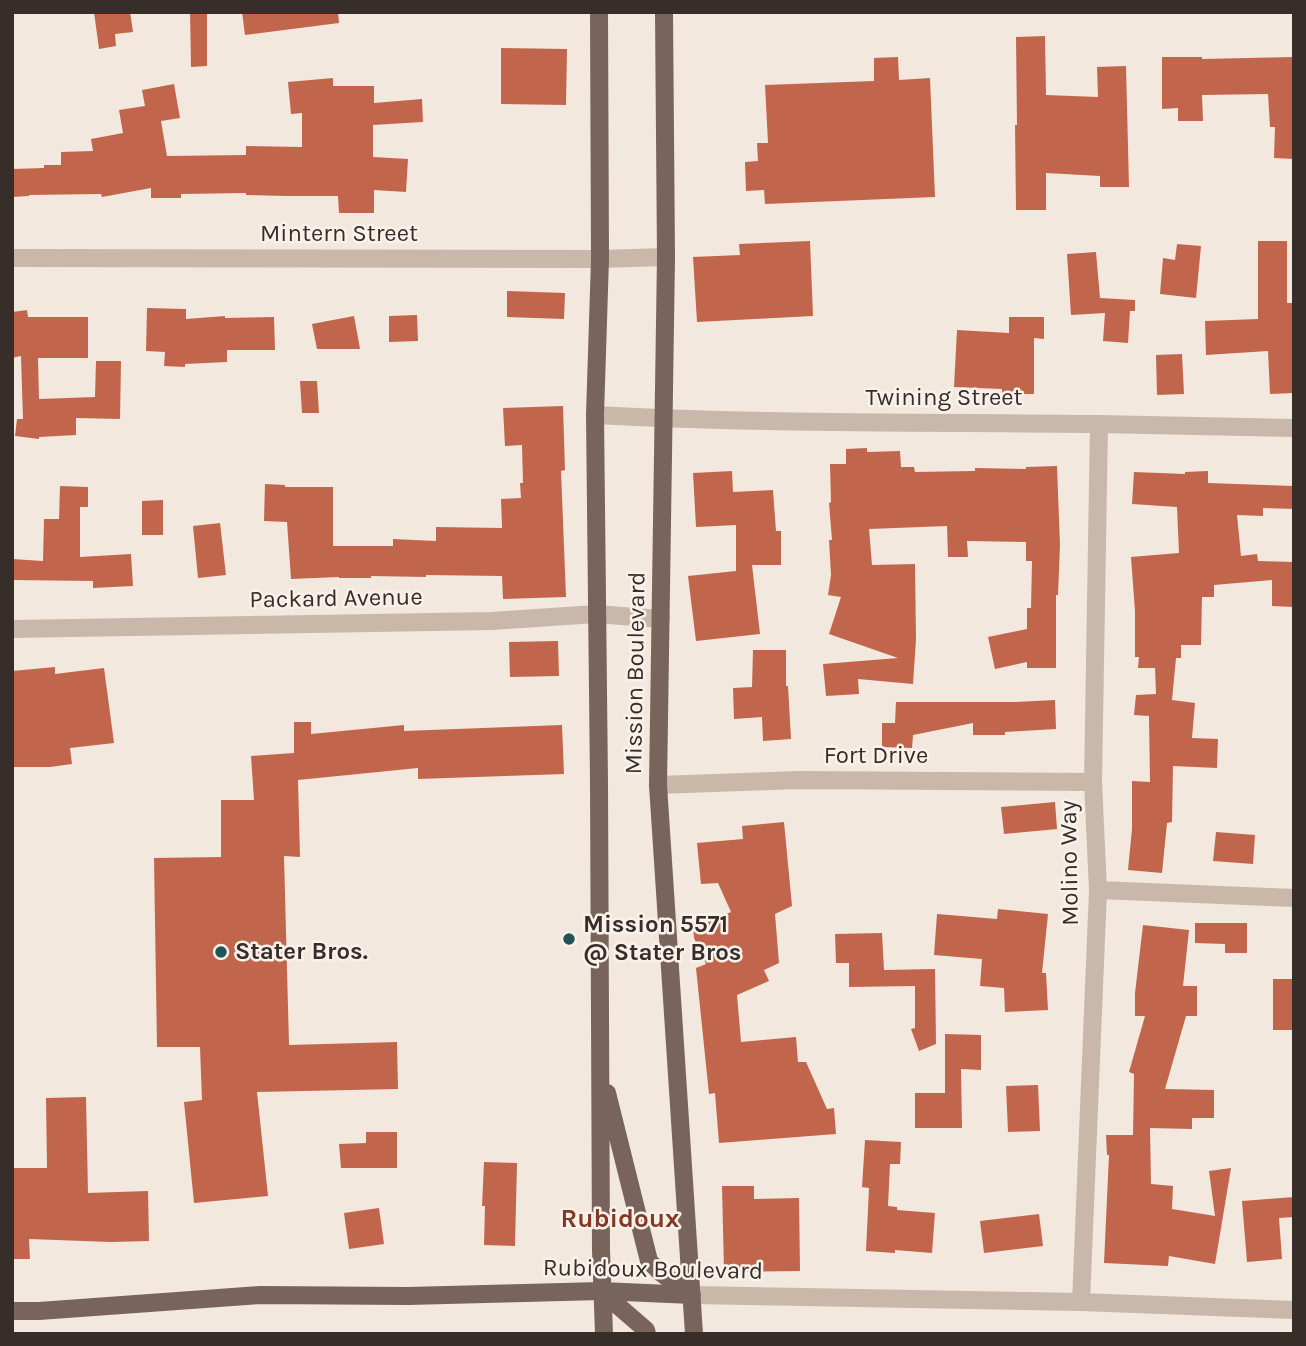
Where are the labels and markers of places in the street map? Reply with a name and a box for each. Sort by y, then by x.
place label: Mission 5571 @ Stater Bros [583,911,741,967]
marker: Mission 5571 @ Stater Bros [561,931,577,947]
place label: Stater Bros. [235,938,368,966]
marker: Stater Bros. [213,944,229,960]

